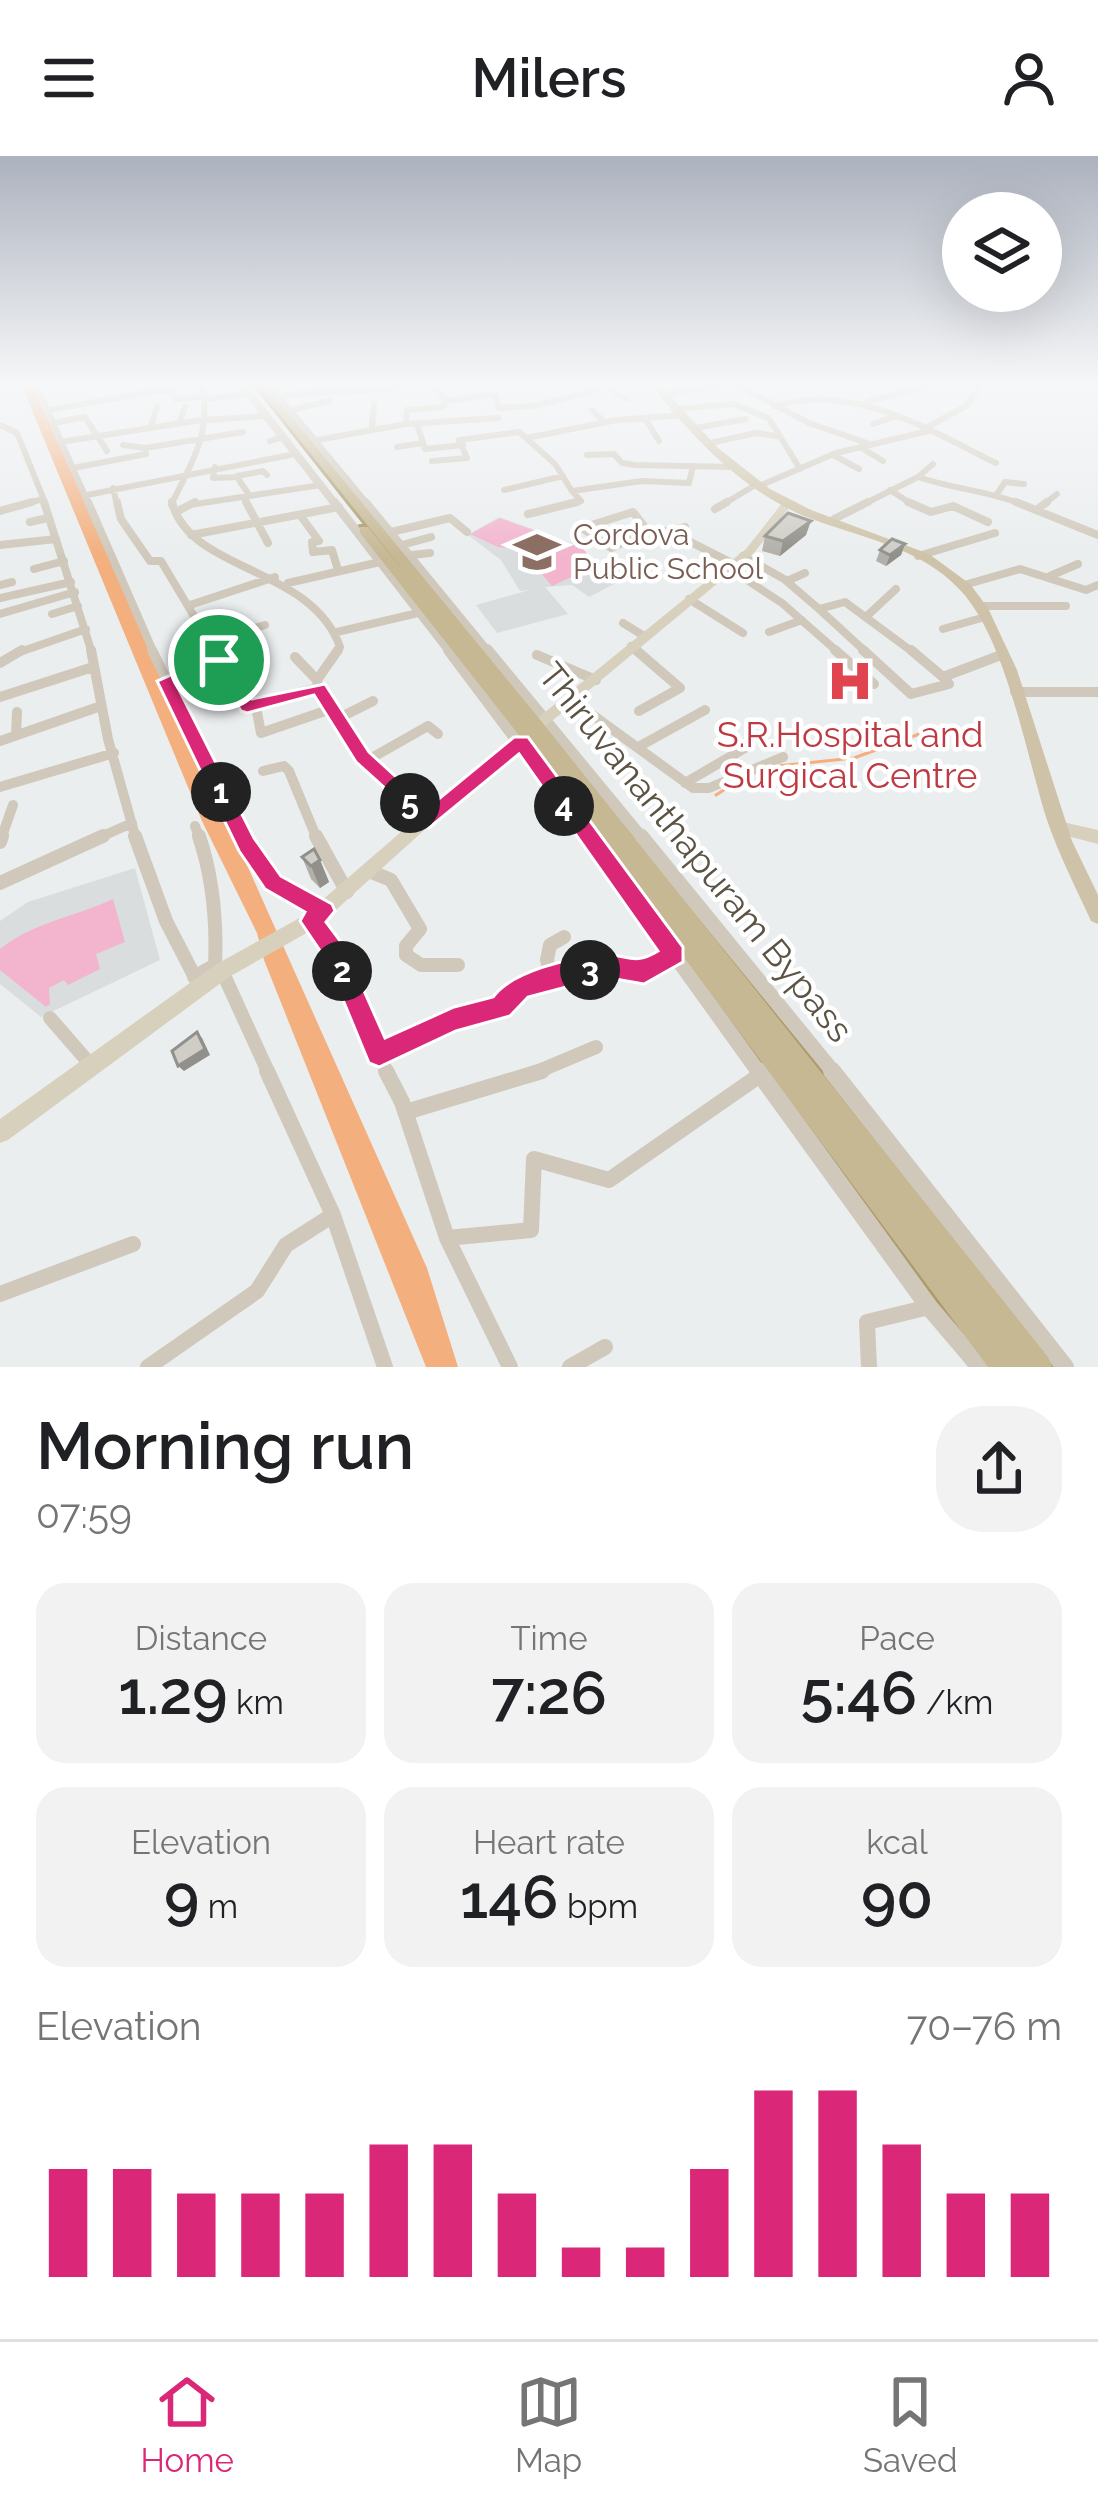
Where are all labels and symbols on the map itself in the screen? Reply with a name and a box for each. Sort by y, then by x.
place label: Cordova Public School [573,517,764,586]
school or university icon: Cordova Public School [512,527,562,577]
pin [168,609,270,711]
street label: Thiruvananthapuram Bypass [530,654,862,1050]
hospital icon: S.R.Hospital and Surgical Centre [825,656,875,706]
place label: S.R.Hospital and Surgical Centre [717,713,983,796]
pin: 1 [191,762,251,822]
pin: 5 [380,773,440,833]
pin: 4 [534,776,594,836]
pin: 3 [560,940,620,1000]
pin: 2 [312,941,372,1001]

